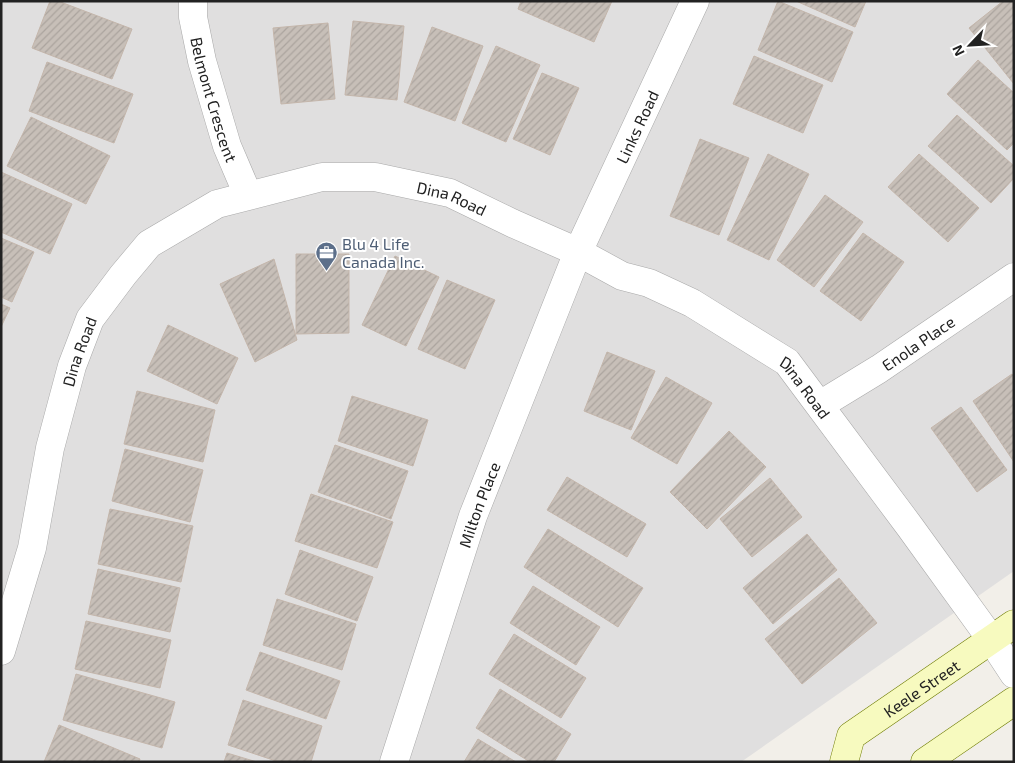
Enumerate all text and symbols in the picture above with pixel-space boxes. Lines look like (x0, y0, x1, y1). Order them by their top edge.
north arrow (945, 20, 995, 70)
street label: Belmont Crescent (188, 35, 242, 165)
text: N (948, 43, 968, 59)
street label: Links Road (611, 87, 662, 166)
street label: Dina Road (415, 177, 490, 219)
place label: Blu 4 Life Canada Inc. (342, 234, 424, 271)
office icon: Blu 4 Life Canada Inc. (314, 240, 338, 271)
street label: Enola Place (878, 311, 958, 374)
street label: Dina Road (57, 314, 100, 388)
street label: Dina Road (777, 351, 835, 422)
street label: Milton Place (454, 459, 503, 550)
street label: Keele Street (880, 655, 963, 721)

